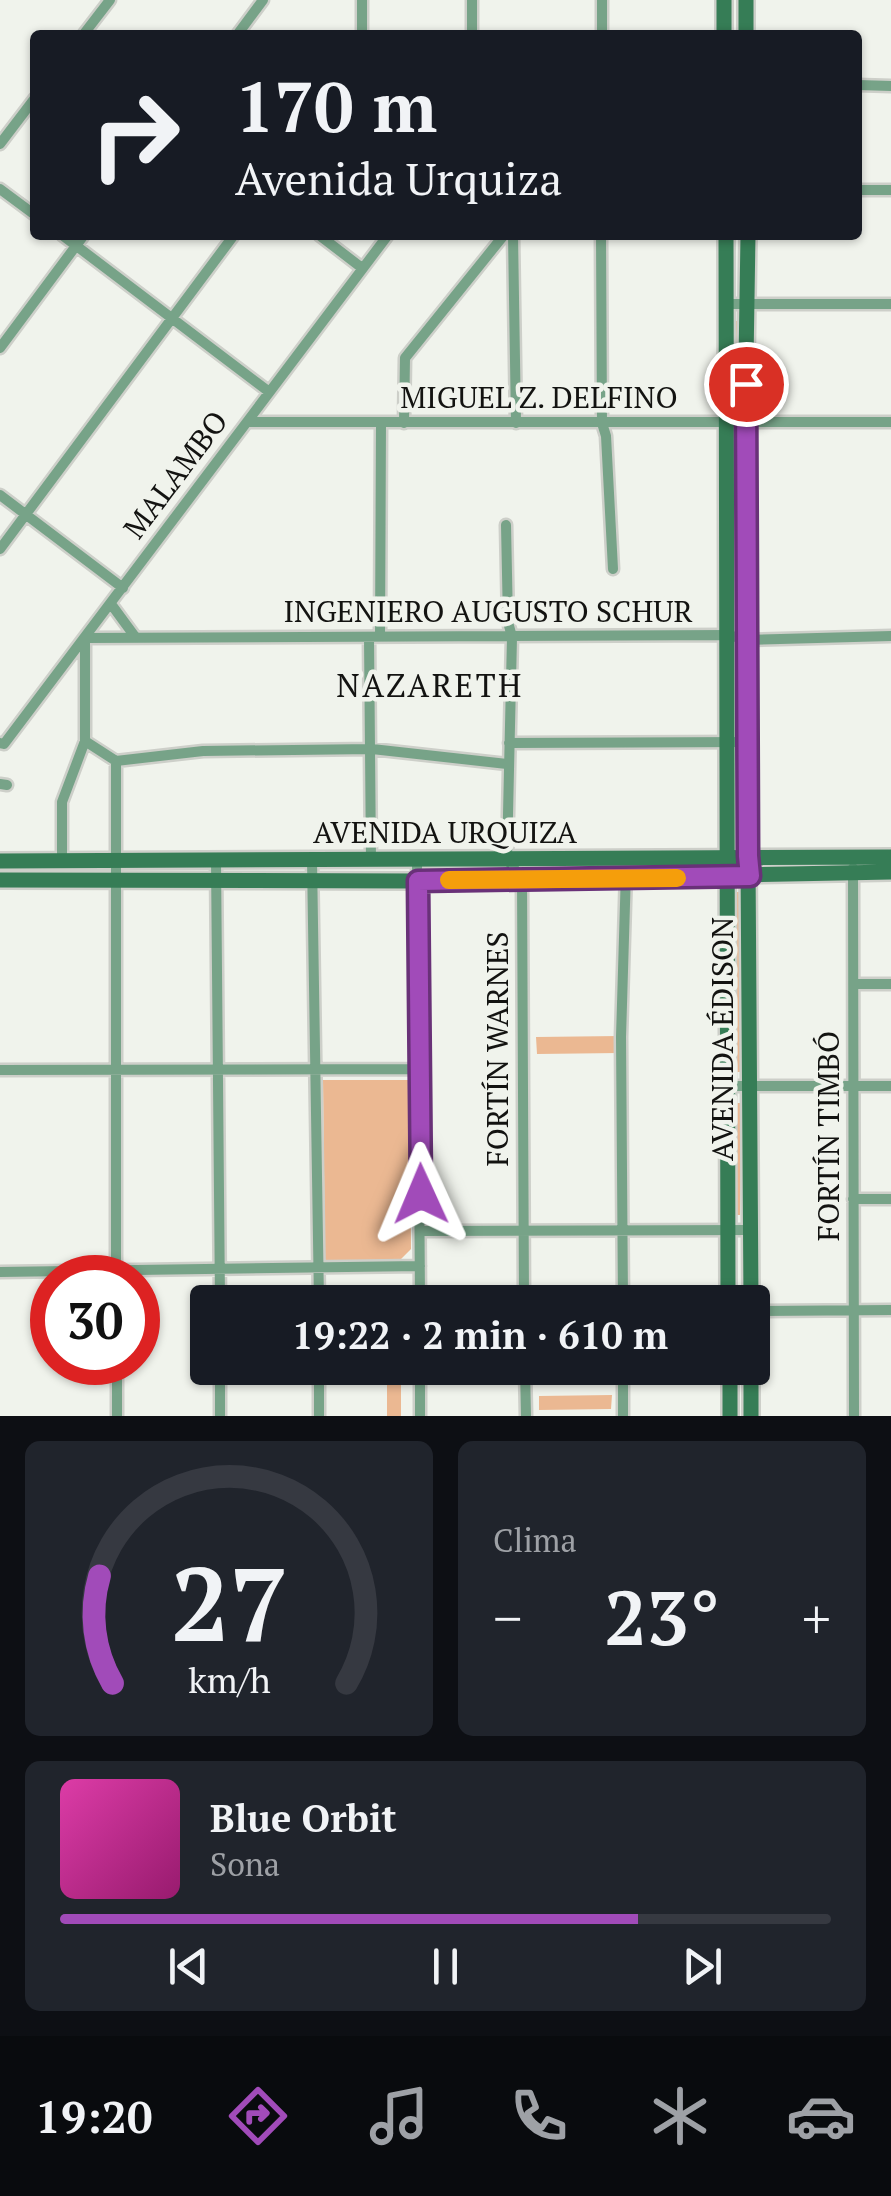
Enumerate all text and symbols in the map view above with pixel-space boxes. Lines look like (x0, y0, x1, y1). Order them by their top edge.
text: 170 m (235, 59, 437, 152)
icon: right (70, 70, 200, 200)
text: Avenida Urquiza (235, 148, 562, 208)
pin (704, 342, 789, 427)
icon: arrive (719, 357, 774, 412)
street label: MIGUEL Z. DELFINO (400, 377, 678, 417)
street label: MALAMBO (114, 402, 236, 546)
street label: INGENIERO AUGUSTO SCHUR (283, 591, 693, 631)
district label: NAZARETH (336, 664, 524, 706)
street label: AVENIDA URQUIZA (313, 812, 578, 852)
street label: AVENIDA ÉDISON (702, 917, 742, 1161)
street label: FORTÍN WARNES (477, 932, 517, 1166)
street label: FORTÍN TIMBÓ (808, 1031, 848, 1241)
position arrow (369, 1142, 473, 1246)
speed limit sign: 30 (30, 1255, 160, 1385)
text: 19:22 · 2 min · 610 m (292, 1310, 668, 1360)
text: Clima (493, 1519, 577, 1561)
text: 27 (170, 1533, 288, 1671)
text: 23° (604, 1567, 720, 1666)
text: − (493, 1581, 522, 1654)
text: + (802, 1581, 831, 1654)
text: km/h (188, 1656, 270, 1703)
text: Blue Orbit (210, 1793, 397, 1843)
text: Sona (210, 1843, 280, 1885)
icon: previous (161, 1939, 216, 1994)
icon: pause (418, 1939, 473, 1994)
icon: next (675, 1939, 730, 1994)
icon: directions (223, 2081, 293, 2151)
icon: music (364, 2081, 434, 2151)
icon: phone (504, 2081, 574, 2151)
icon: climate (645, 2081, 715, 2151)
icon: car (786, 2081, 856, 2151)
text: 19:20 (35, 2086, 152, 2146)

